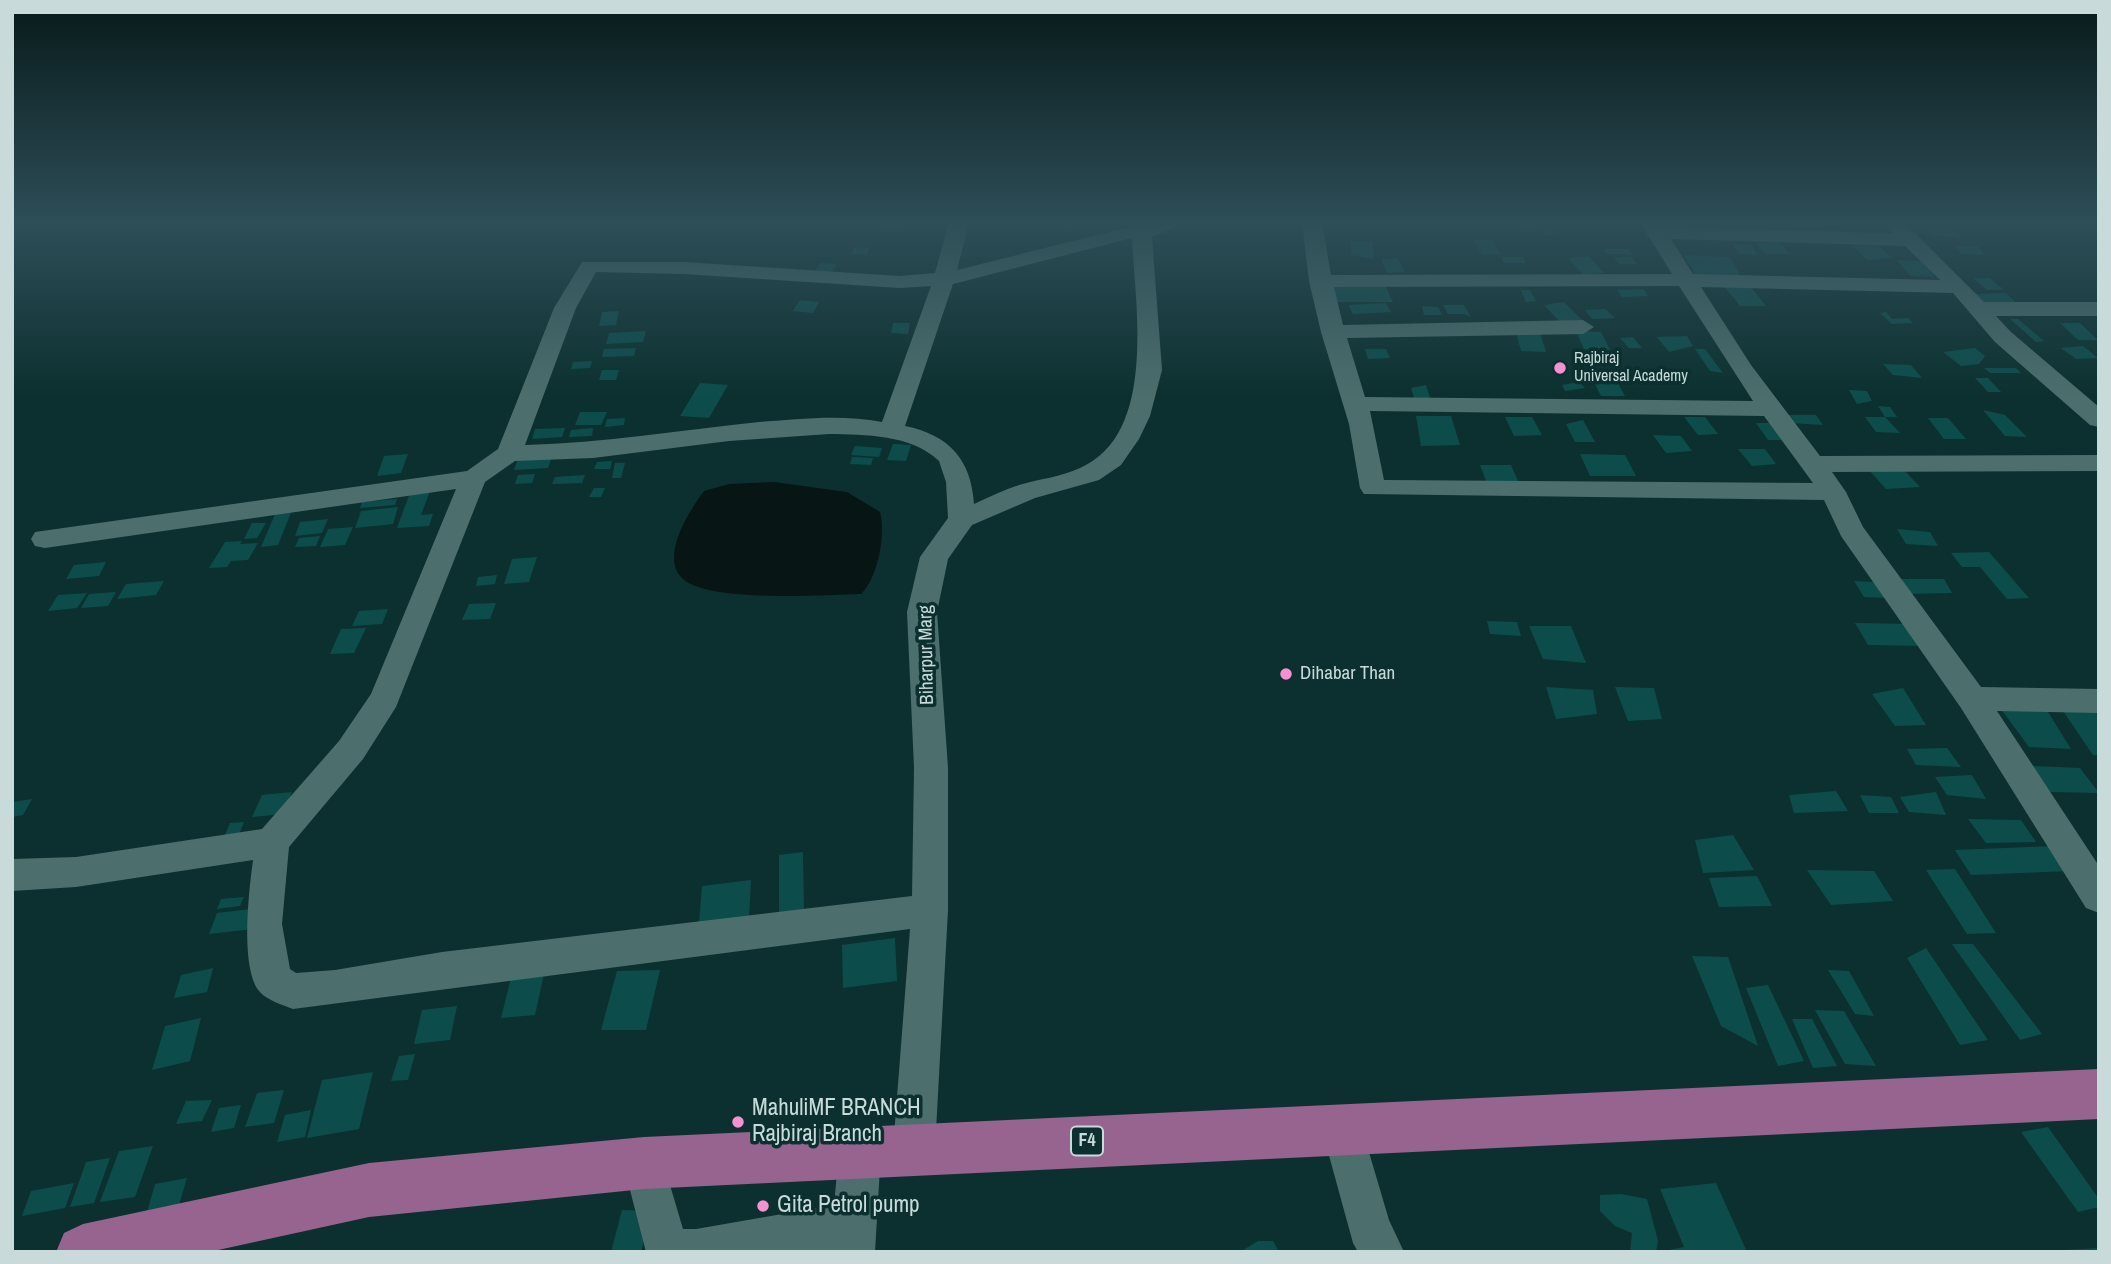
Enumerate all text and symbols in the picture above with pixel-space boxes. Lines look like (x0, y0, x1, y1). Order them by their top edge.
place label: Rajbiraj Universal Academy (1574, 349, 1688, 387)
marker: Rajbiraj Universal Academy (1552, 360, 1568, 376)
street label: Biharpur Marg (915, 605, 939, 705)
place label: Dihabar Than (1300, 663, 1395, 685)
marker: Dihabar Than (1278, 666, 1294, 682)
place label: MahuliMF BRANCH Rajbiraj Branch (752, 1095, 921, 1149)
marker: MahuliMF BRANCH Rajbiraj Branch (730, 1114, 746, 1130)
road number: F4 (1071, 1126, 1103, 1156)
place label: Gita Petrol pump (777, 1192, 920, 1220)
marker: Gita Petrol pump (755, 1198, 771, 1214)

